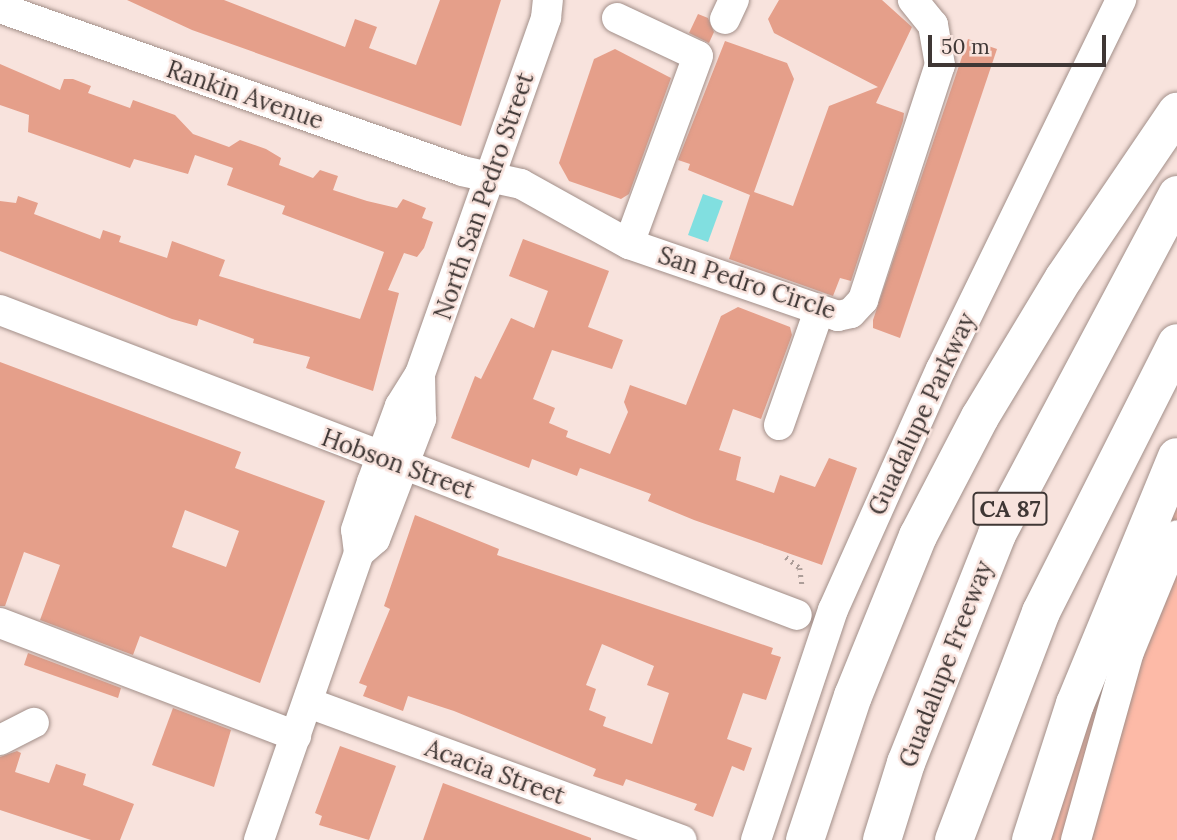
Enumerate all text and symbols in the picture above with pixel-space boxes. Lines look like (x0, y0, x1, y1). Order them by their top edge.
scale bar (932, 21, 1110, 65)
text: 50 m (941, 33, 990, 60)
street label: Rankin Avenue (163, 55, 327, 135)
street label: North San Pedro Street (428, 69, 540, 323)
street label: San Pedro Circle (655, 241, 839, 325)
street label: Guadalupe Parkway (862, 308, 982, 520)
street label: Hobson Street (318, 423, 478, 505)
road number: CA 87 (972, 489, 1048, 528)
street label: Guadalupe Freeway (893, 557, 999, 771)
street label: Acacia Street (421, 733, 569, 811)

